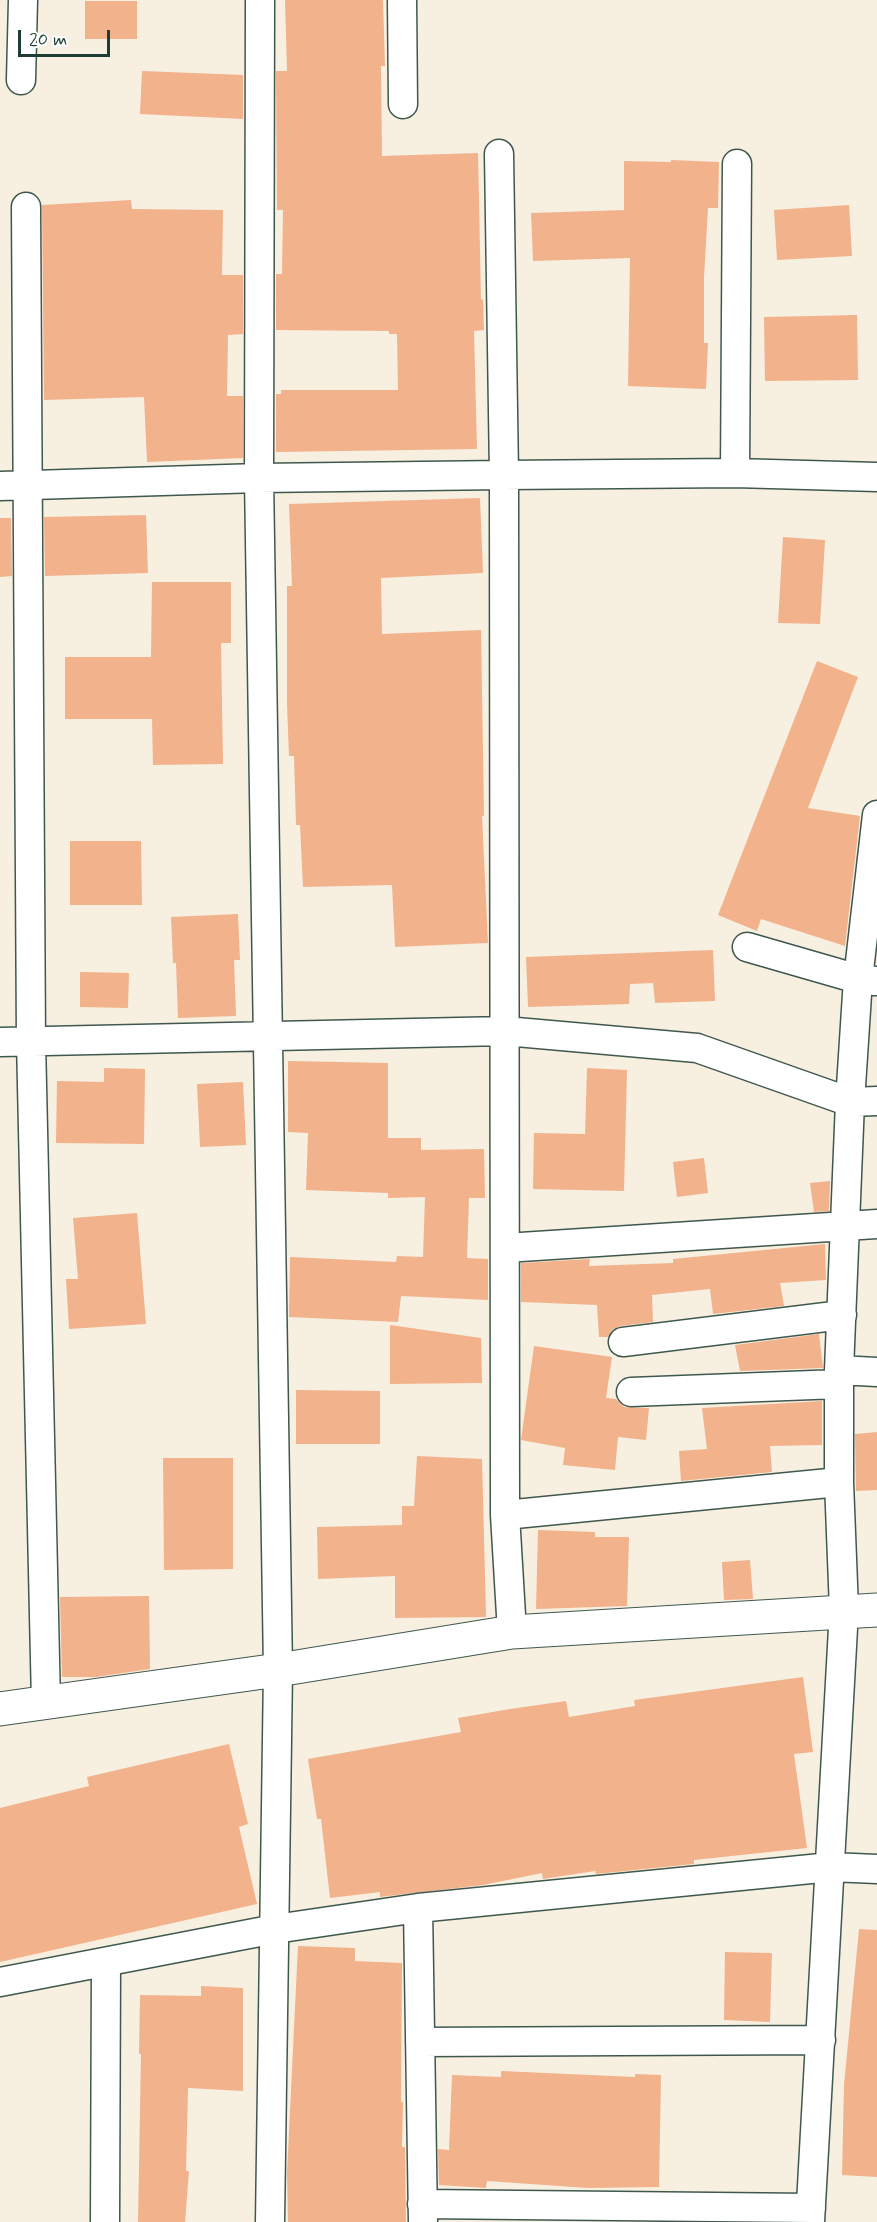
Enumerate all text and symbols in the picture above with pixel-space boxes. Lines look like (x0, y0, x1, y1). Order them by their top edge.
scale bar (21, 18, 112, 56)
text: 20 m (29, 28, 67, 52)

